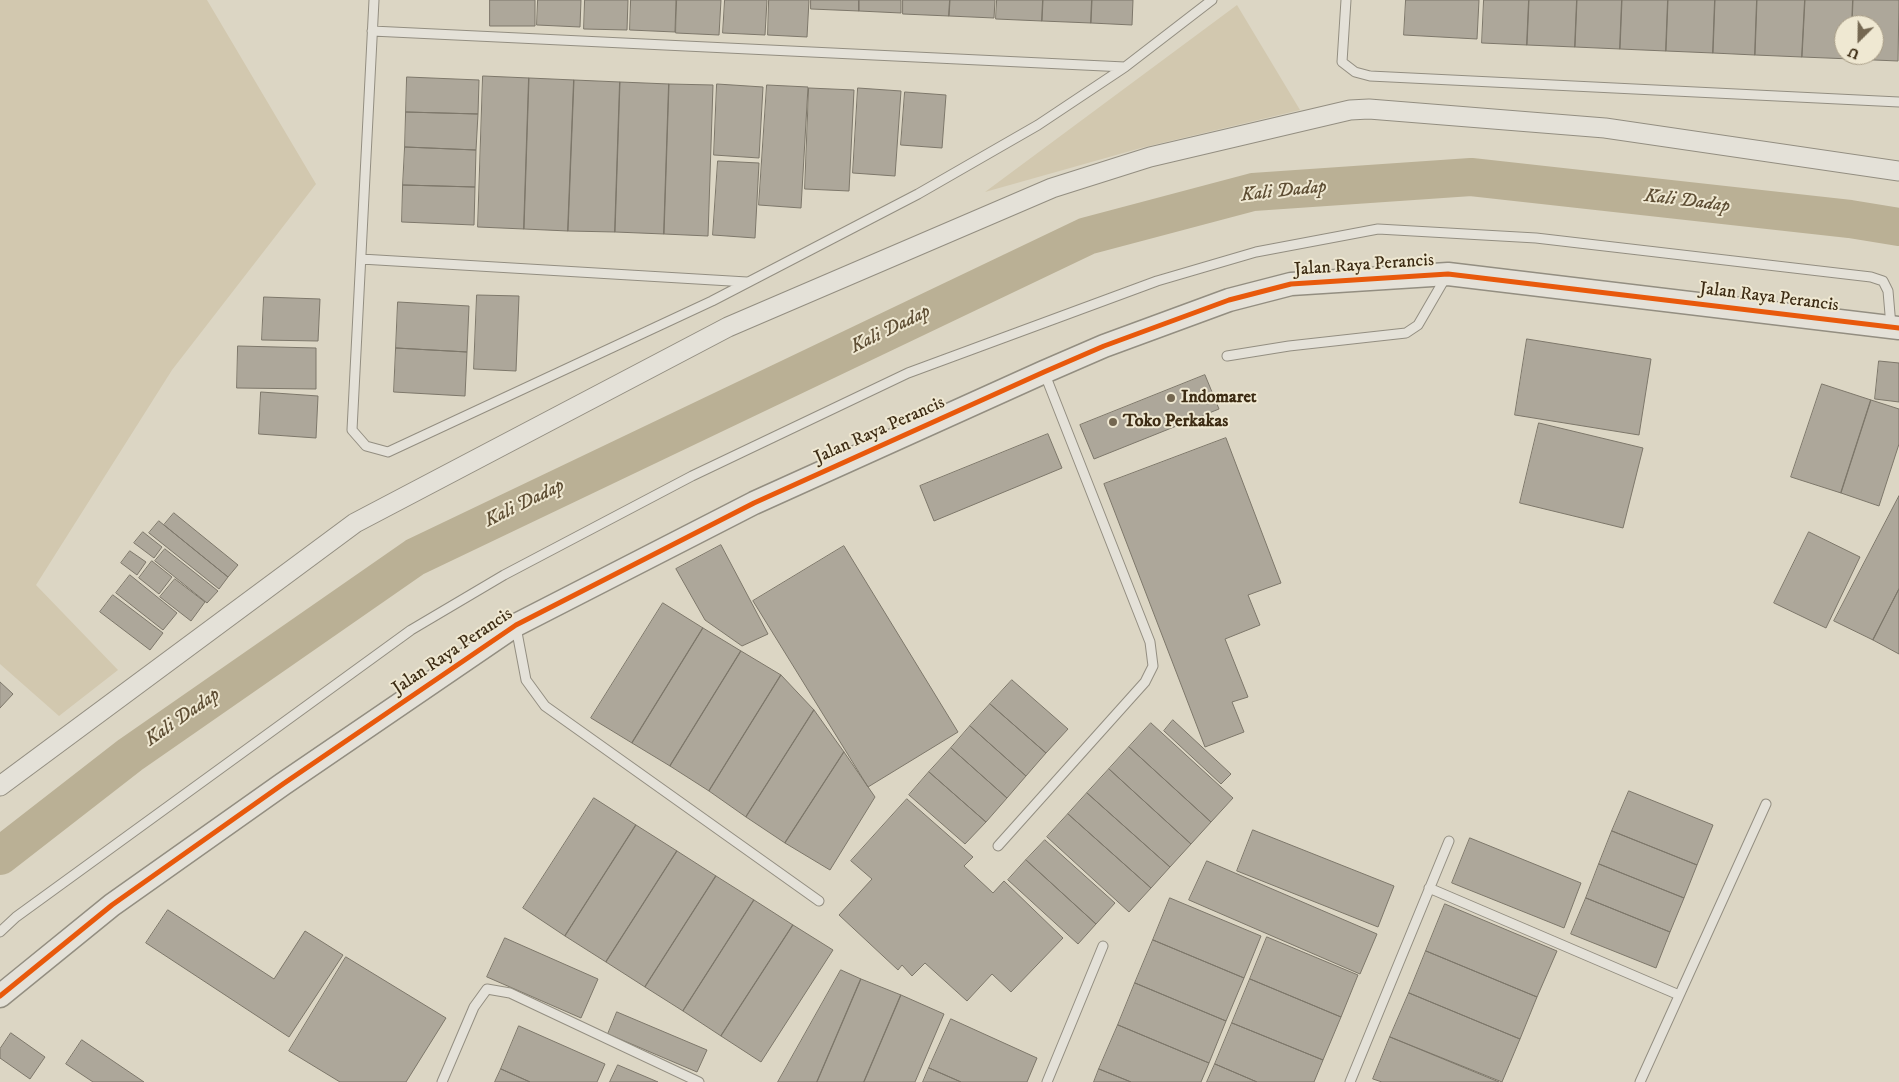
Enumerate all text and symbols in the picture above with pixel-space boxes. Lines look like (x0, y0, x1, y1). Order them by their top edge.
north arrow (1834, 15, 1884, 65)
text: U (1845, 42, 1862, 63)
water label: Kali Dadap (1240, 176, 1328, 208)
water label: Kali Dadap (1643, 185, 1731, 219)
street label: Jalan Raya Perancis (1293, 250, 1435, 282)
street label: Jalan Raya Perancis (1698, 279, 1840, 317)
water label: Kali Dadap (847, 301, 935, 359)
place label: Indomaret (1181, 387, 1257, 409)
marker: Indomaret (1165, 392, 1177, 404)
street label: Jalan Raya Perancis (812, 393, 948, 469)
place label: Toko Perkakas (1123, 411, 1228, 433)
marker: Toko Perkakas (1107, 416, 1119, 428)
water label: Kali Dadap (481, 475, 569, 533)
street label: Jalan Raya Perancis (389, 604, 517, 700)
water label: Kali Dadap (141, 684, 225, 752)

